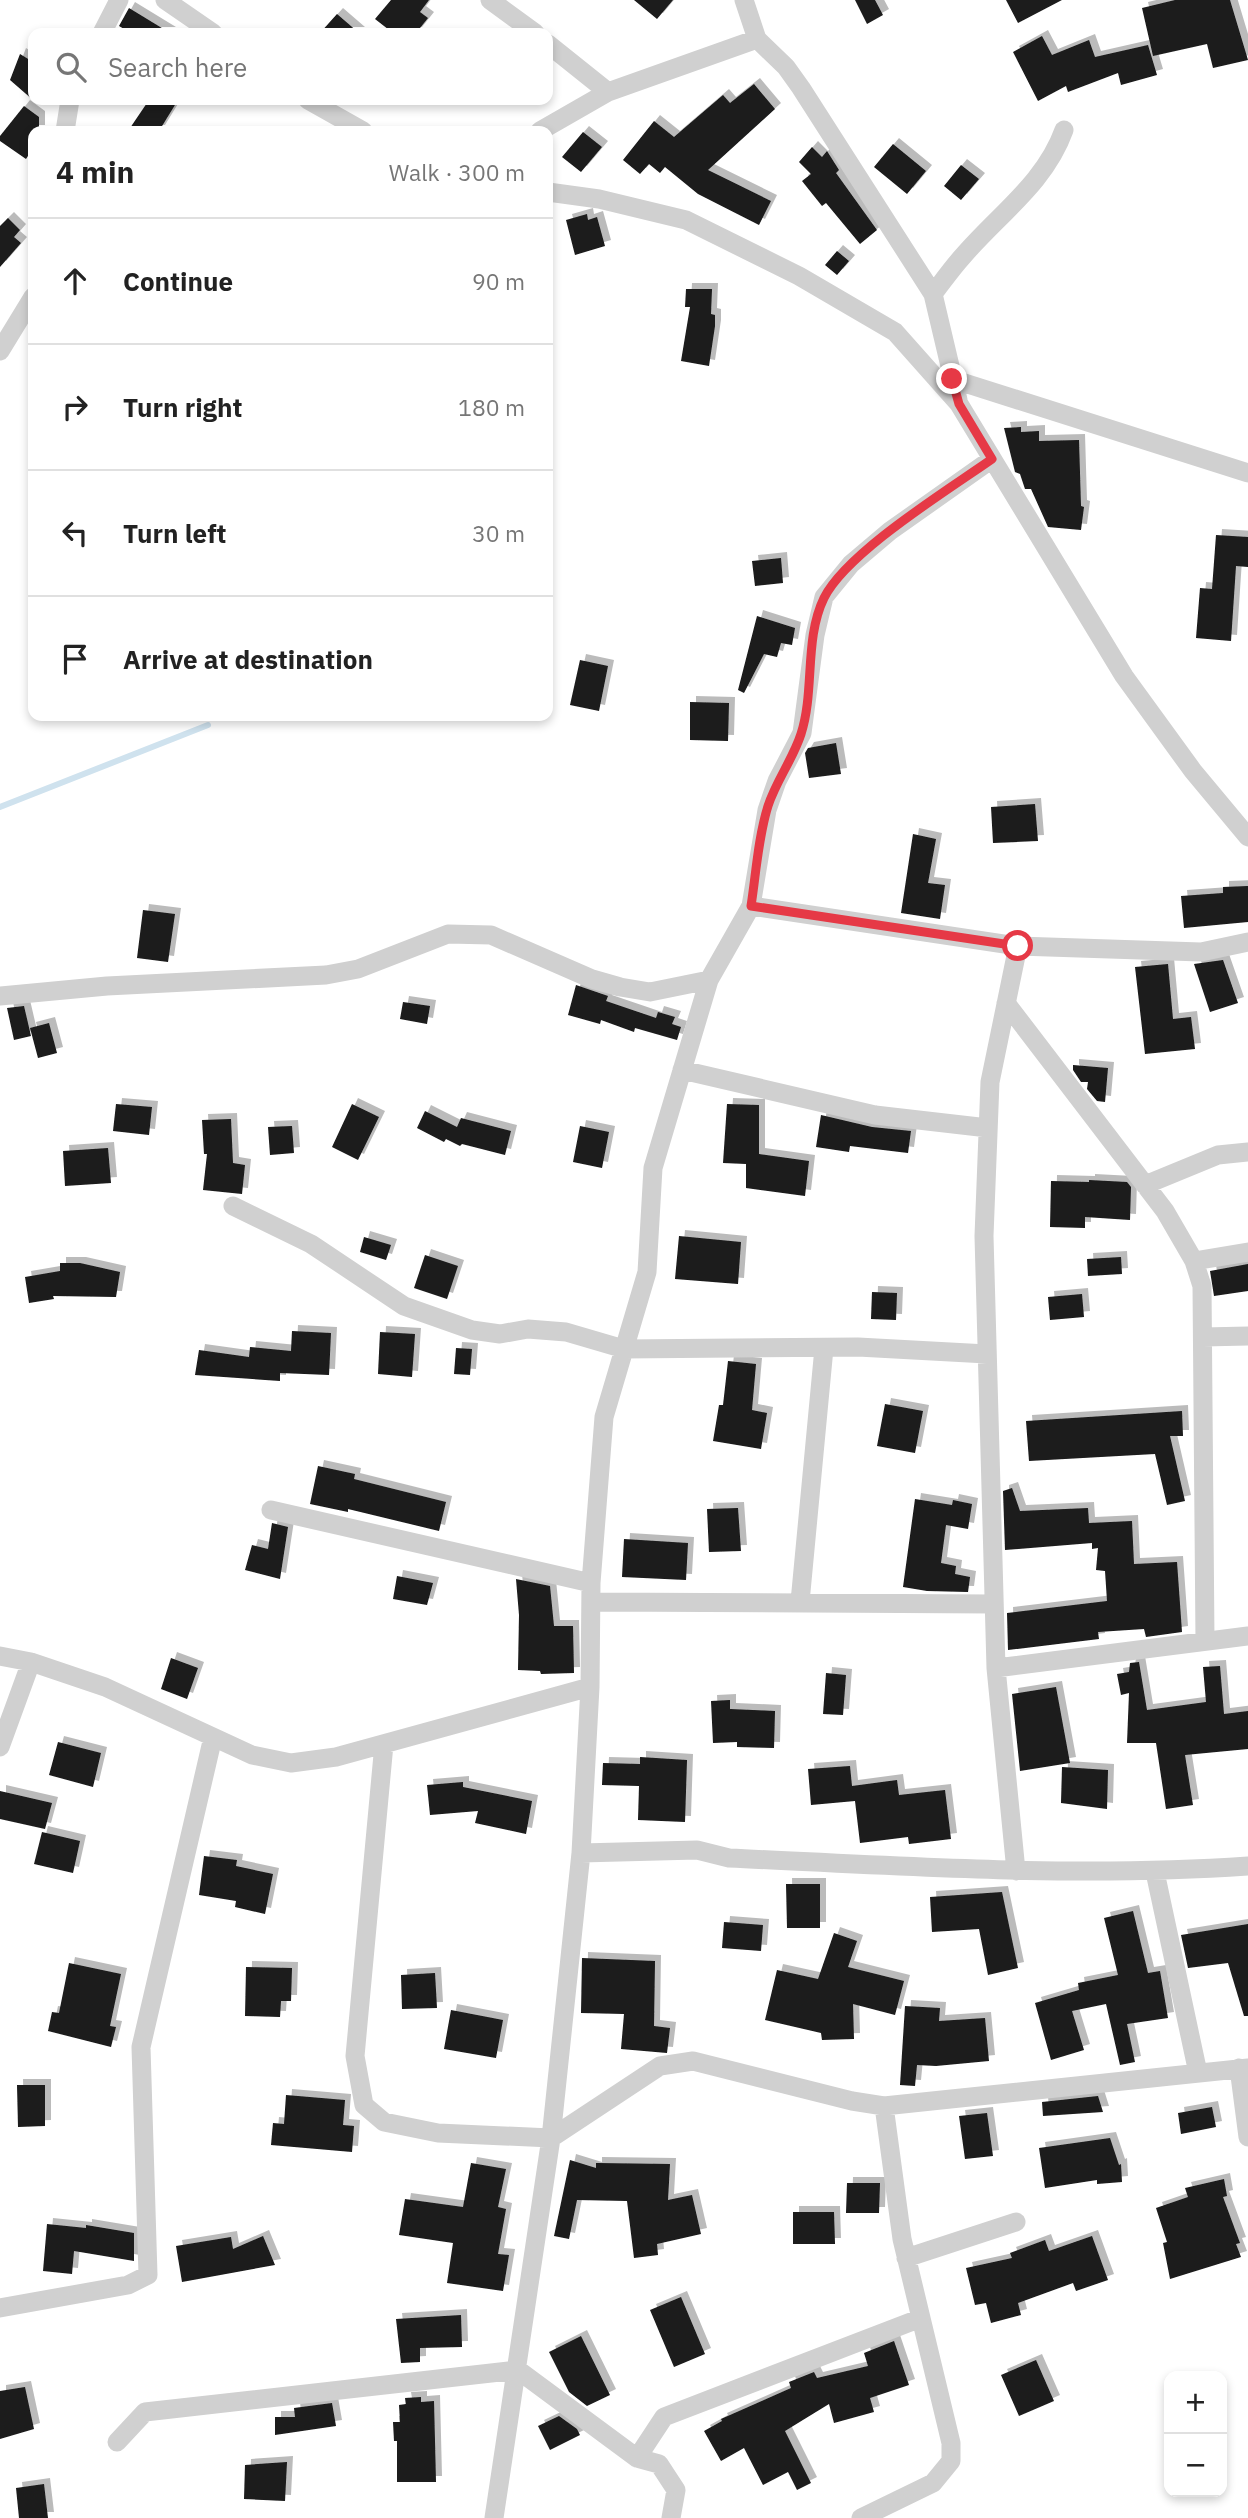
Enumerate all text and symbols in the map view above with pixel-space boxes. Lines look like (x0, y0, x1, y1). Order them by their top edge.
search box (28, 28, 553, 105)
icon: search (52, 48, 90, 86)
text: Search here (108, 50, 247, 84)
text: 4 min (56, 152, 134, 191)
text: Walk · 300 m (389, 157, 525, 187)
icon: ahead (56, 262, 94, 300)
text: Continue (123, 264, 233, 298)
text: 90 m (472, 266, 525, 296)
route end (936, 363, 967, 394)
icon: right (56, 388, 94, 426)
text: Turn right (123, 390, 242, 424)
text: 180 m (458, 392, 525, 422)
icon: left (56, 514, 94, 552)
text: Turn left (123, 516, 226, 550)
text: 30 m (472, 518, 525, 548)
icon: arrive (56, 640, 94, 678)
text: Arrive at destination (123, 642, 373, 676)
route start (1002, 930, 1033, 961)
map controls (1164, 2371, 1227, 2497)
button: + (1164, 2371, 1227, 2434)
button: − (1164, 2434, 1227, 2497)

